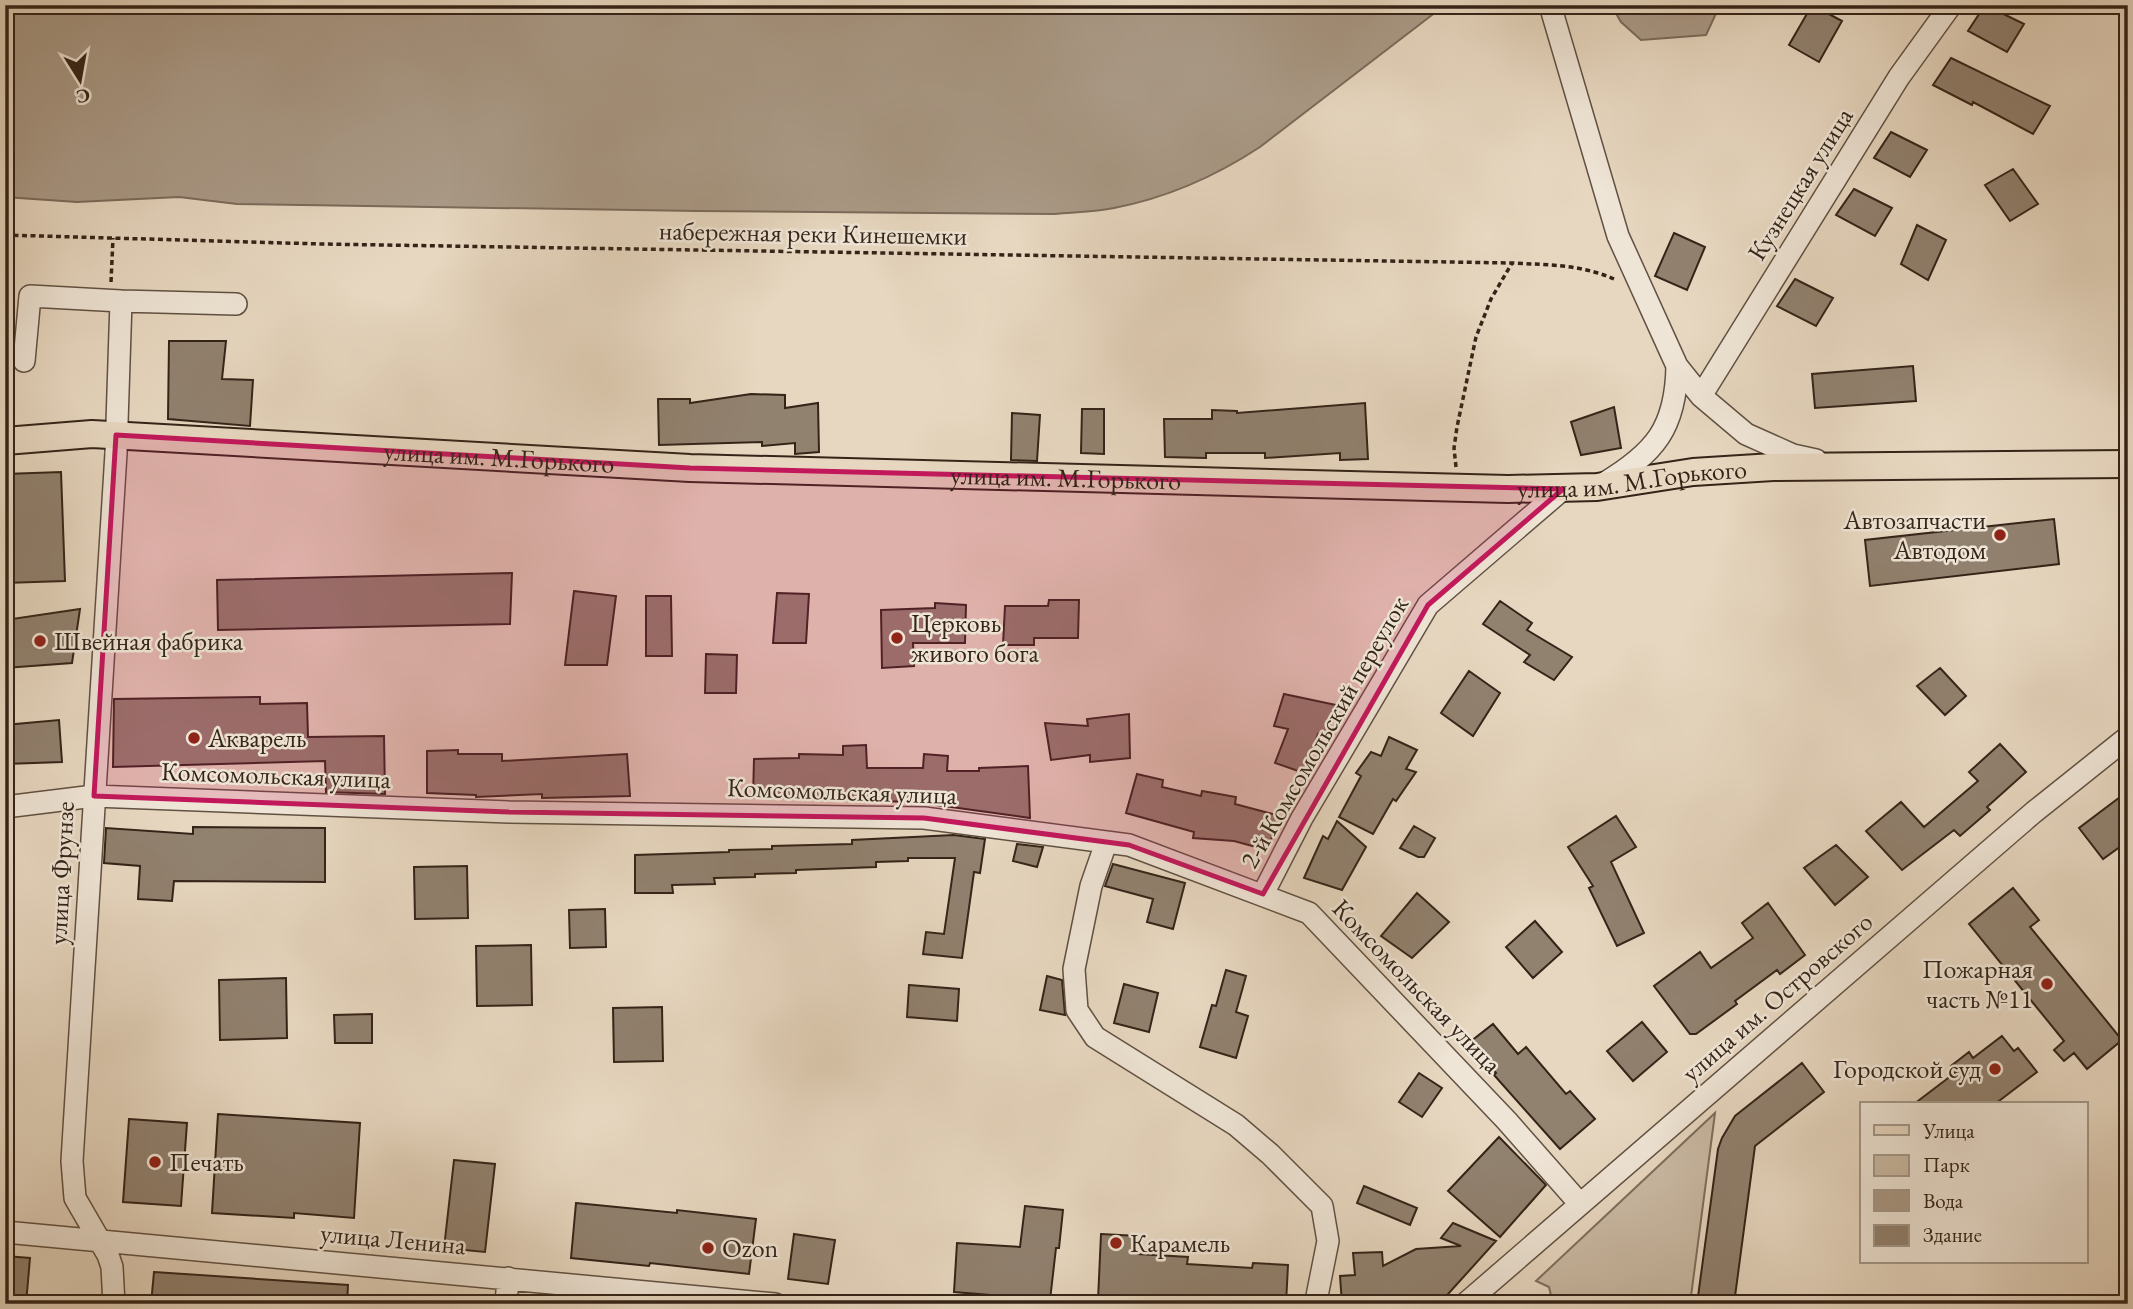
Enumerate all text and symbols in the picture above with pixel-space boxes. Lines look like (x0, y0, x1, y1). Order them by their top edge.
north arrow (46, 46, 116, 116)
text: С (74, 83, 92, 110)
street label: Кузнецкая улица (1739, 101, 1861, 267)
street label: набережная реки Кинешемки (659, 213, 968, 253)
street label: улица им. М.Горького (383, 434, 615, 481)
street label: улица им. М.Горького (1517, 452, 1748, 506)
street label: улица им. М.Горького (950, 458, 1182, 498)
place label: Автозапчасти Автодом (1842, 503, 1986, 567)
marker: Автозапчасти Автодом (1992, 527, 2008, 543)
street label: 2-й Комсомольский переулок (1232, 589, 1416, 874)
place label: Церковь живого бога (911, 606, 1039, 670)
place label: Швейная фабрика (54, 624, 244, 658)
marker: Церковь живого бога (889, 630, 905, 646)
marker: Швейная фабрика (32, 633, 48, 649)
place label: Акварель (207, 721, 306, 755)
marker: Акварель (186, 730, 202, 746)
street label: Комсомольская улица (161, 754, 392, 796)
street label: Комсомольская улица (727, 770, 958, 812)
street label: улица Фрунзе (40, 800, 82, 946)
street label: Комсомольская улица (1325, 892, 1509, 1081)
street label: улица им. Островского (1674, 905, 1880, 1089)
place label: Пожарная часть №11 (1922, 952, 2033, 1016)
marker: Пожарная часть №11 (2039, 976, 2055, 992)
place label: Городской суд (1833, 1052, 1981, 1086)
marker: Городской суд (1987, 1061, 2003, 1077)
legend (1860, 1102, 2088, 1264)
text: Улица (1922, 1117, 1975, 1144)
place label: Печать (169, 1145, 244, 1179)
text: Парк (1923, 1151, 1970, 1178)
marker: Печать (147, 1154, 163, 1170)
text: Вода (1923, 1187, 1964, 1214)
street label: улица Ленина (319, 1216, 468, 1262)
text: Здание (1923, 1221, 1982, 1248)
place label: Карамель (1130, 1226, 1230, 1260)
place label: Ozon (722, 1231, 779, 1265)
marker: Карамель (1108, 1235, 1124, 1251)
marker: Ozon (700, 1240, 716, 1256)

